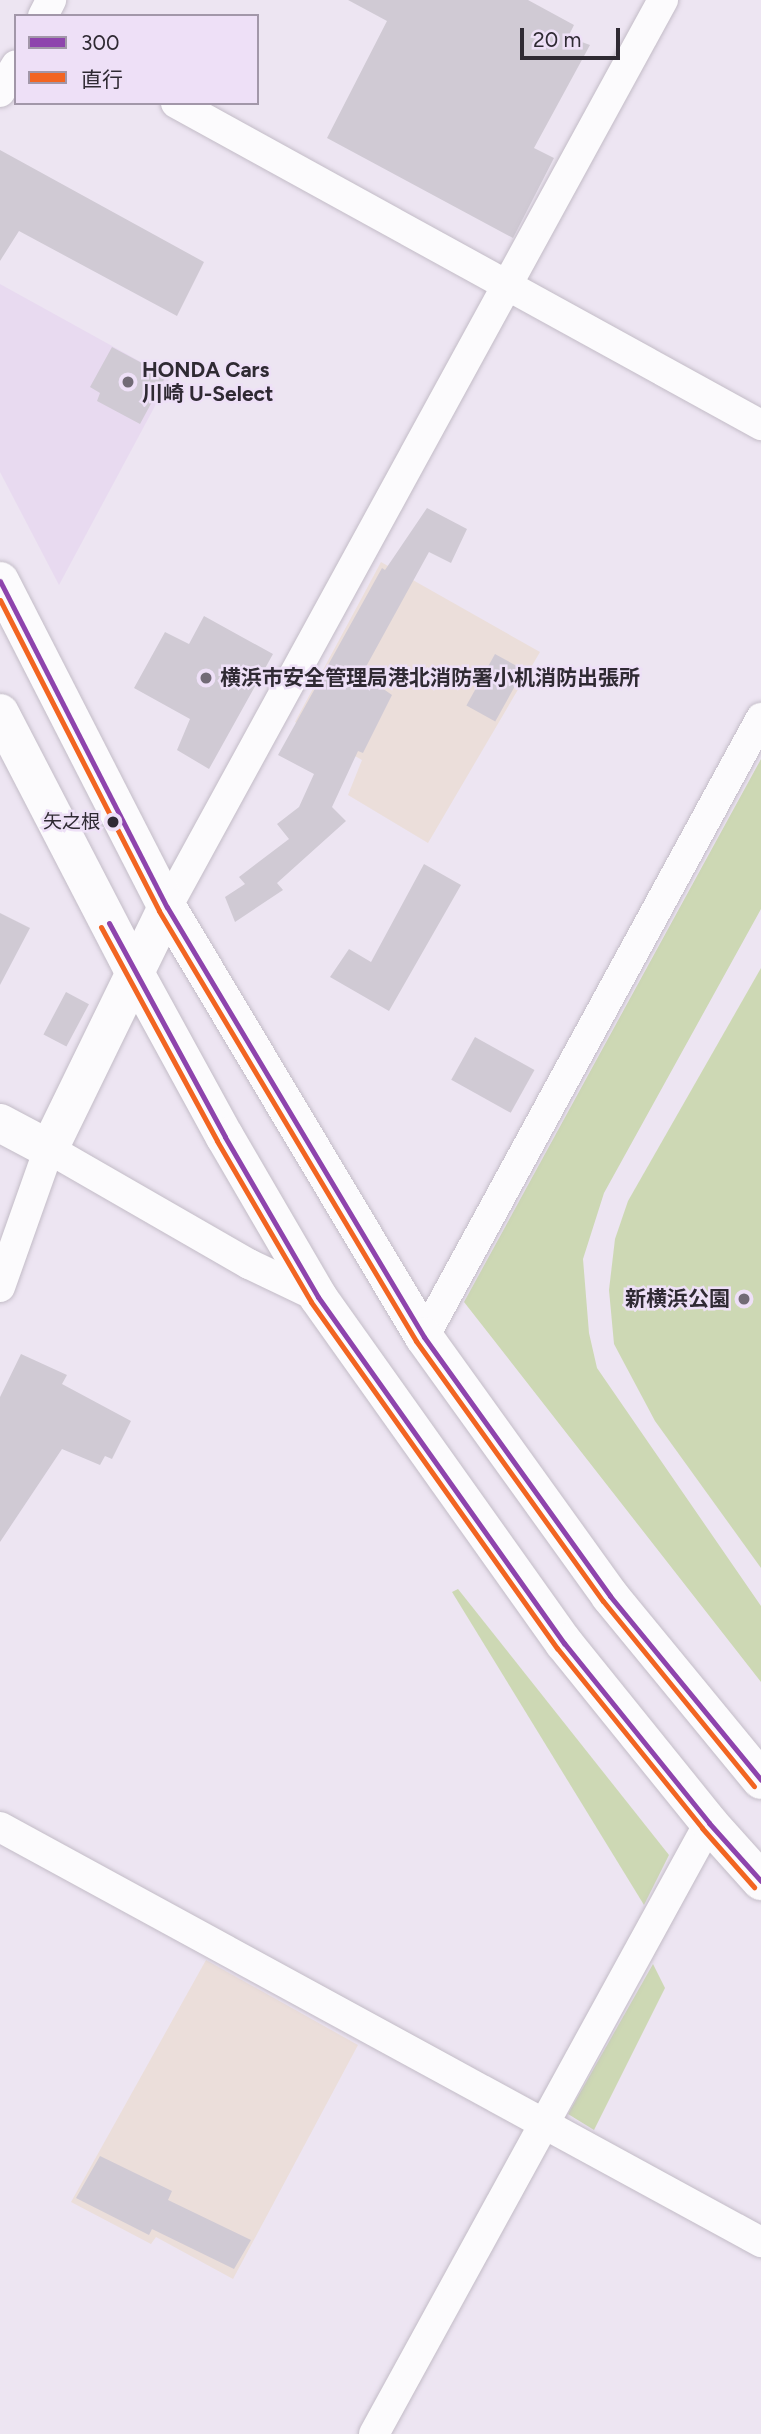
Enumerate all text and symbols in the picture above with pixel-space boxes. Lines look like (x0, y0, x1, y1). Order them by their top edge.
legend (14, 14, 259, 105)
scale bar (523, 14, 623, 58)
text: 20 m (533, 27, 581, 52)
text: 300 (81, 30, 119, 55)
text: 直行 (81, 67, 123, 92)
place label: HONDA Cars 川崎 U-Select (142, 357, 273, 407)
marker: HONDA Cars 川崎 U-Select (120, 374, 136, 390)
place label: 横浜市安全管理局港北消防署小机消防出張所 (220, 665, 640, 691)
marker: 横浜市安全管理局港北消防署小机消防出張所 (198, 670, 214, 686)
place label: 矢之根 (43, 811, 100, 833)
marker: 矢之根 (106, 815, 120, 829)
place label: 新横浜公園 (625, 1286, 730, 1312)
marker: 新横浜公園 (736, 1291, 752, 1307)

